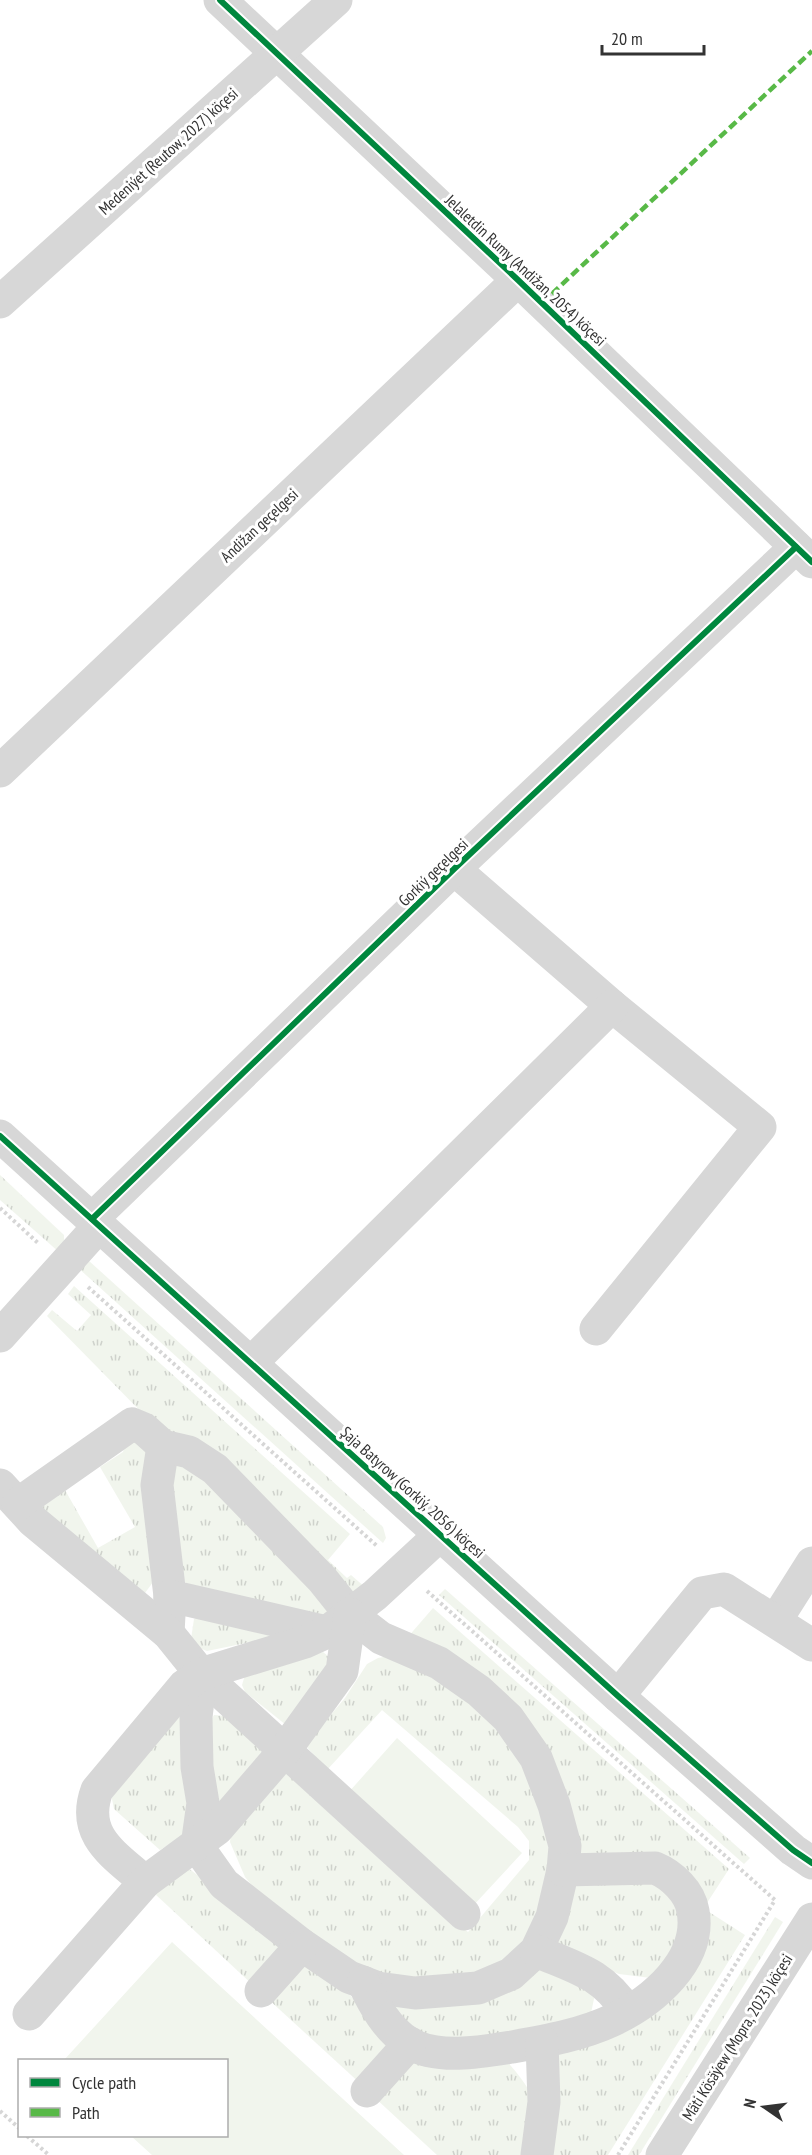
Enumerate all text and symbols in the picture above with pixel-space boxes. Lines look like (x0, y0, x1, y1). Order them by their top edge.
scale bar (602, 18, 704, 56)
text: 20 m (611, 27, 643, 50)
street label: Medeniýet (Reutow, 2027) köçesi (94, 83, 242, 219)
street label: Jelaletdin Rumy (Andižan, 2054) köçesi (441, 189, 611, 350)
street label: Andižan geçelgesi (216, 484, 302, 566)
street label: Gorkiý geçelgesi (394, 834, 472, 910)
street label: Şaja Batyrow (Gorkiý, 2056) köçesi (337, 1422, 489, 1562)
street label: Mäti Kösäýew (Mopra, 2023) köçesi (678, 1950, 796, 2124)
legend (18, 2059, 228, 2137)
text: Cycle path (72, 2071, 136, 2094)
north arrow (734, 2077, 794, 2137)
text: N (739, 2097, 760, 2110)
text: Path (72, 2101, 100, 2124)

